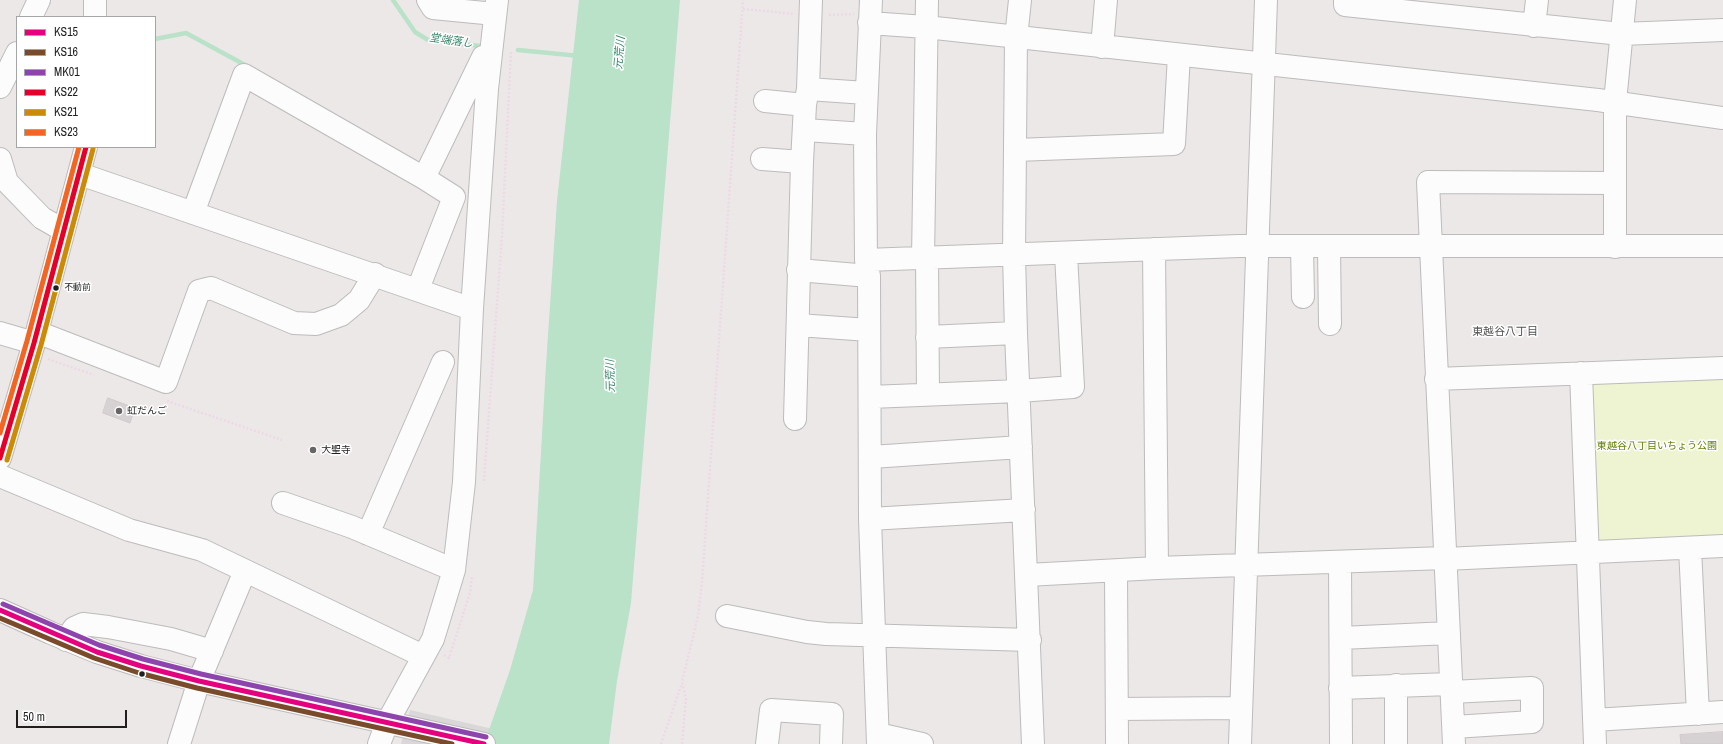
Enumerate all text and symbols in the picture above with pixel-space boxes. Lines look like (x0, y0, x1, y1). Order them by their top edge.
legend (16, 16, 156, 148)
text: KS15 (54, 24, 78, 40)
water label: 堂端落し (428, 31, 474, 51)
water label: 元荒川 (612, 36, 628, 70)
text: KS16 (54, 44, 78, 60)
text: MK01 (54, 64, 80, 80)
text: KS22 (54, 84, 78, 100)
text: KS21 (54, 104, 78, 120)
text: KS23 (54, 124, 78, 140)
marker: 不動前 (51, 283, 61, 293)
place label: 不動前 (64, 283, 91, 293)
district label: 東越谷八丁目 (1472, 325, 1538, 339)
water label: 元荒川 (604, 359, 618, 393)
place label: 虹だんご (127, 405, 167, 417)
marker: 虹だんご (114, 406, 124, 416)
park label: 東越谷八丁目いちょう公園 (1597, 440, 1717, 452)
place label: 大聖寺 (321, 444, 351, 456)
marker: 大聖寺 (308, 445, 318, 455)
unlabelled marker (137, 669, 147, 679)
scale bar (18, 702, 129, 728)
text: 50 m (23, 709, 45, 725)

